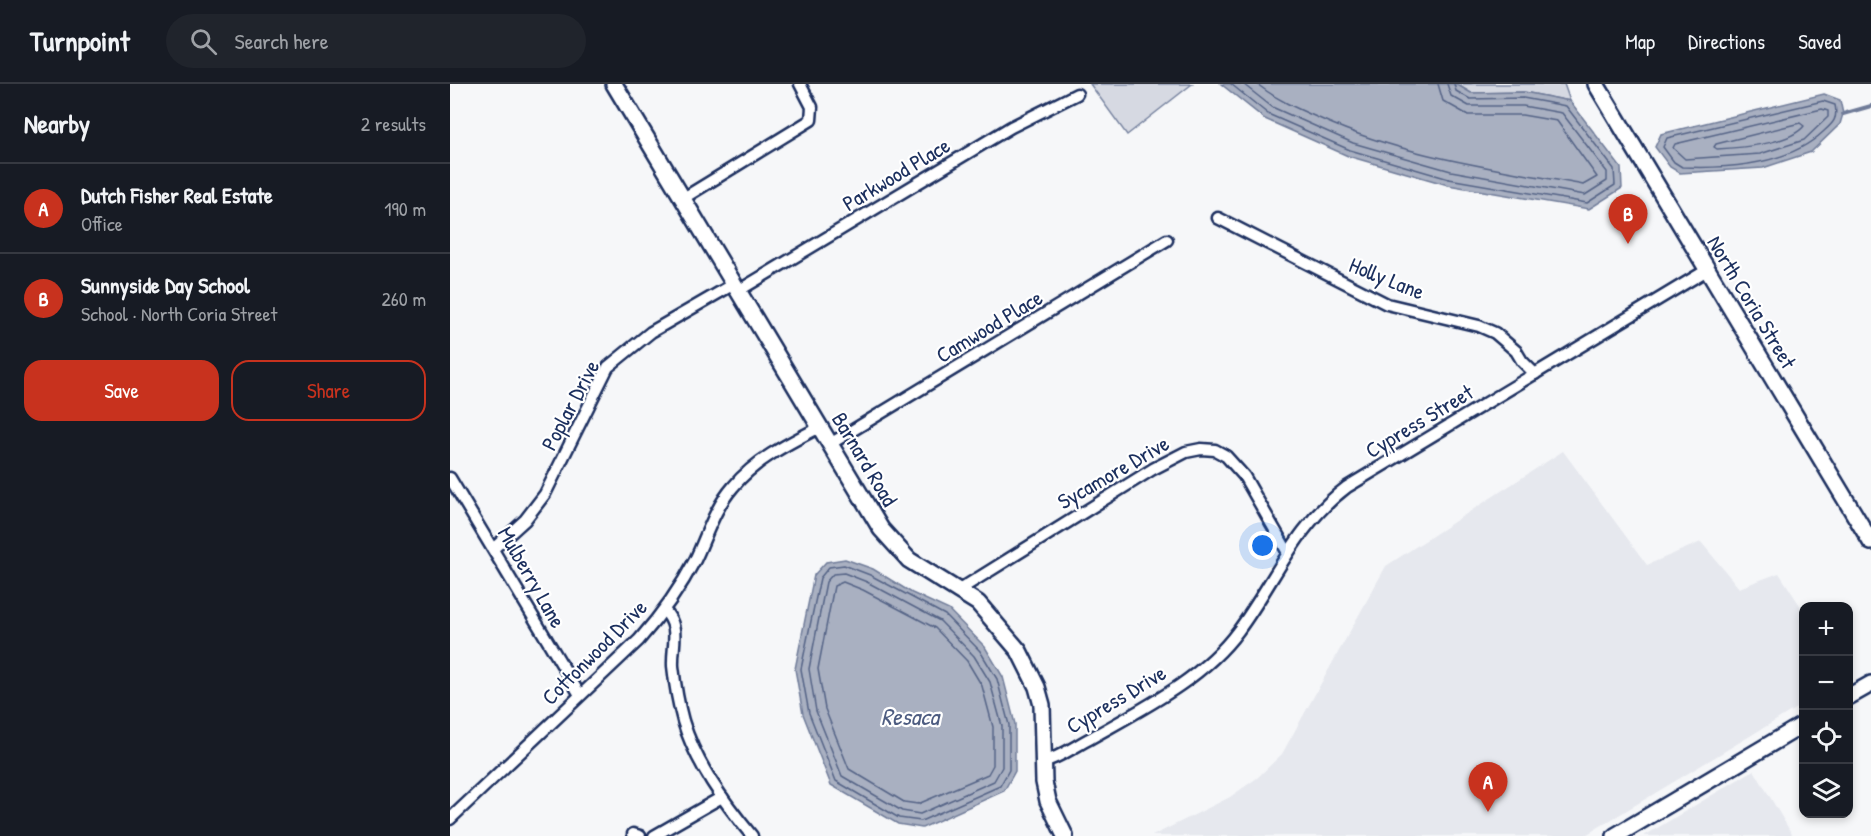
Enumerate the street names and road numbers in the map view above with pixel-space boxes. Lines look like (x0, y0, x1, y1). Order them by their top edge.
street label: Parkwood Place (837, 130, 956, 218)
street label: North Coria Street (1700, 230, 1804, 374)
street label: Holly Lane (1345, 249, 1429, 307)
street label: Camwood Place (930, 282, 1048, 370)
street label: Poplar Drive (534, 354, 606, 455)
street label: Cypress Street (1359, 377, 1479, 465)
street label: Barnard Road (825, 406, 905, 512)
street label: Sycamore Drive (1052, 428, 1174, 516)
street label: Mulberry Lane (491, 521, 573, 633)
street label: Cottonwood Drive (535, 592, 654, 711)
street label: Cypress Drive (1061, 657, 1172, 741)

